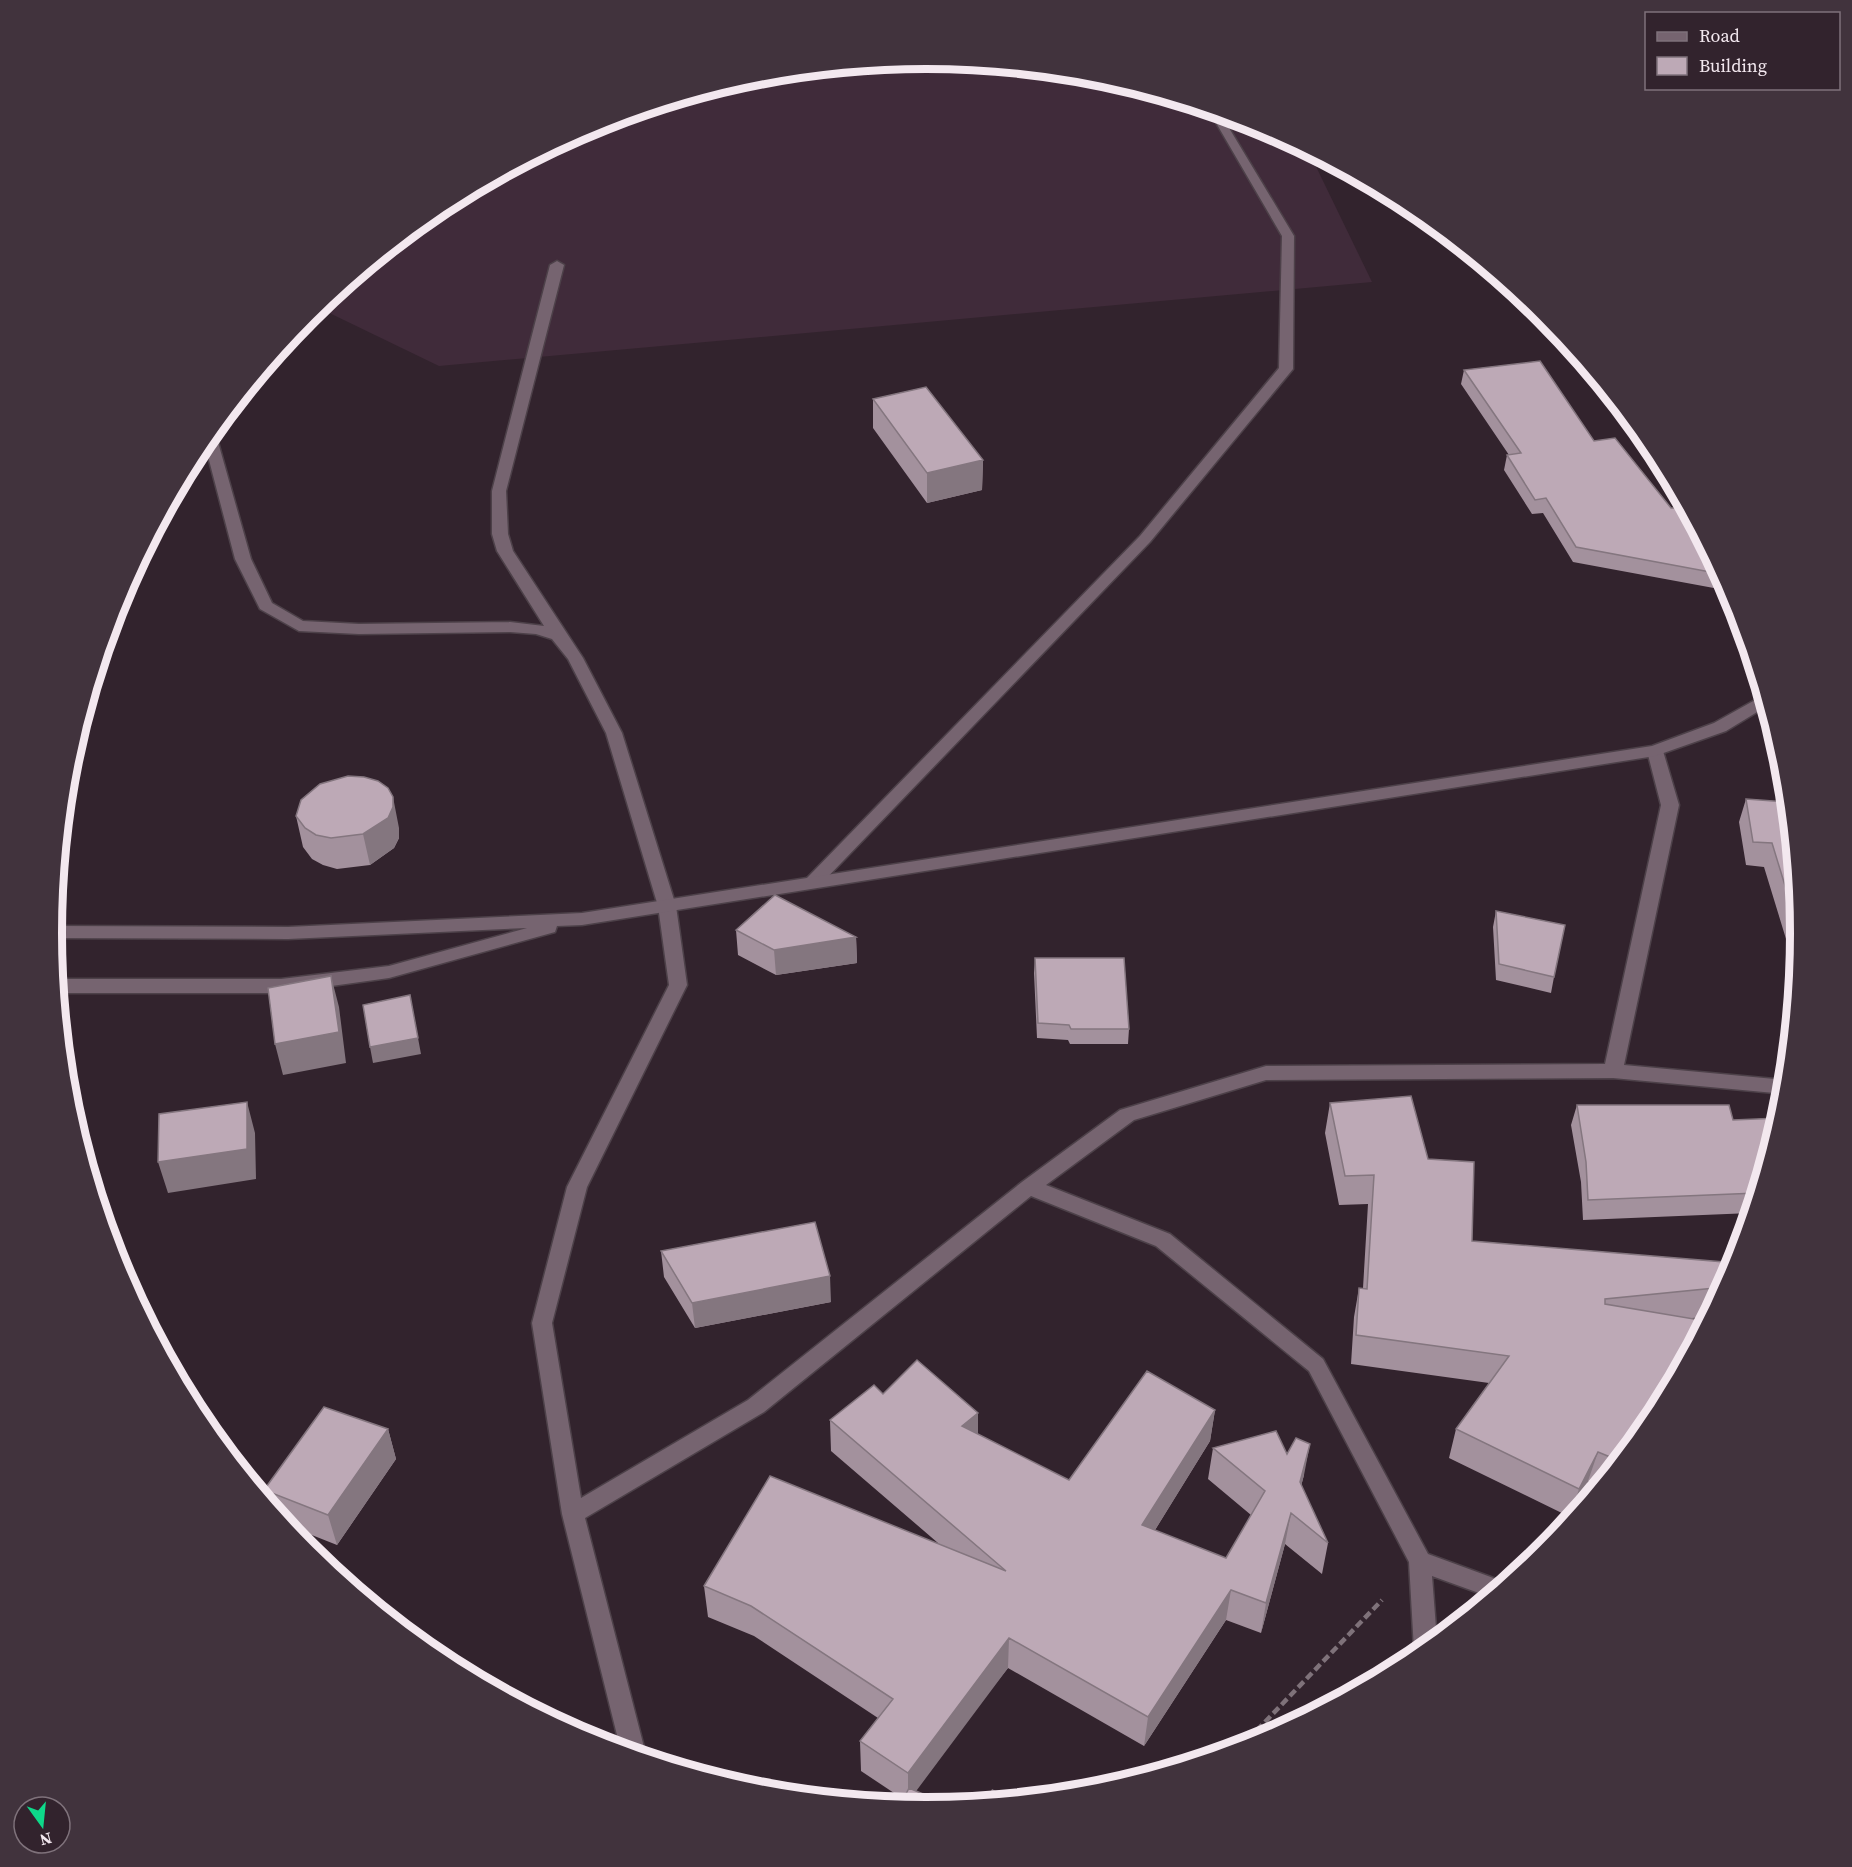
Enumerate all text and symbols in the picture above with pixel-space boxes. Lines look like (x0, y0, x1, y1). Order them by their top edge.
legend (1645, 12, 1840, 90)
text: Road (1699, 23, 1740, 48)
text: Building (1699, 53, 1767, 78)
north arrow (12, 1795, 72, 1855)
text: N (37, 1827, 54, 1852)

